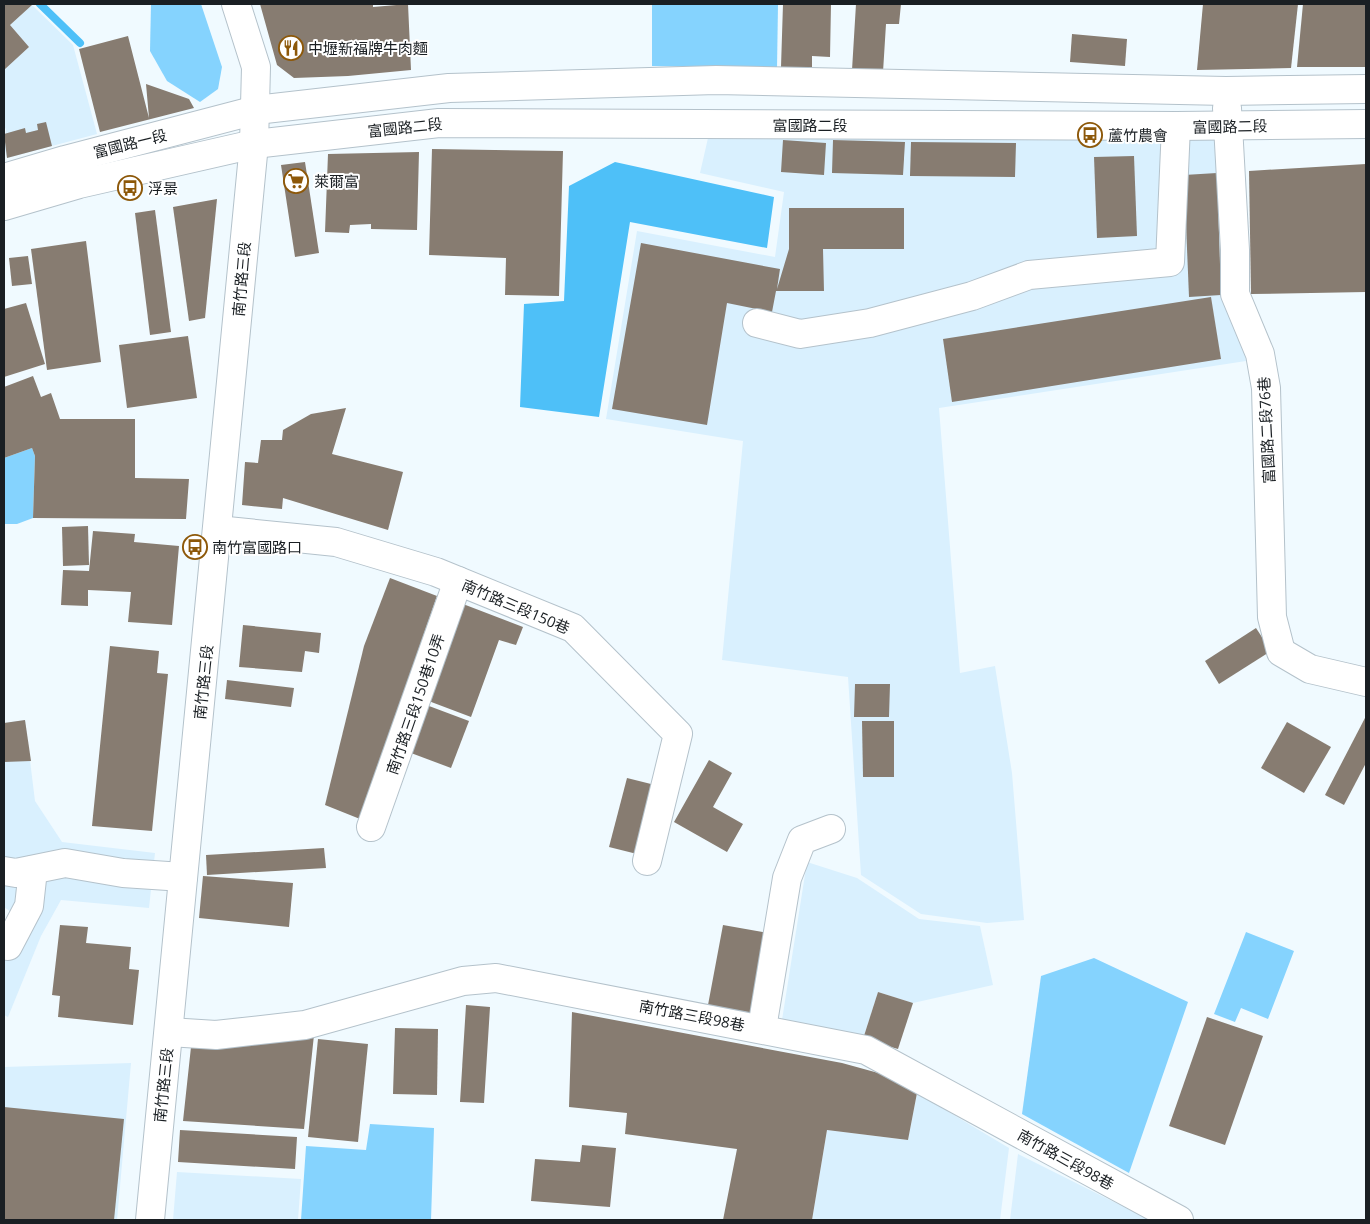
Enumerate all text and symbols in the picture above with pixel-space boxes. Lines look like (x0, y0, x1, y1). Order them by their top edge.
restaurant icon: 中壢新福牌牛肉麵 (278, 35, 304, 61)
place label: 中壢新福牌牛肉麵 (308, 38, 428, 58)
street label: 富國路二段 (367, 113, 443, 141)
street label: 富國路二段 (772, 115, 848, 135)
street label: 富國路二段 (1192, 115, 1268, 137)
bus stop icon: 蘆竹農會 (1077, 122, 1103, 148)
street label: 富國路一段 (91, 124, 169, 162)
place label: 蘆竹農會 (1108, 125, 1168, 145)
supermarket icon: 萊爾富 (283, 168, 309, 194)
place label: 萊爾富 (314, 171, 359, 191)
bus stop icon: 浮景 (117, 175, 143, 201)
place label: 浮景 (148, 178, 178, 198)
street label: 南竹路三段 (228, 241, 254, 317)
street label: 富國路二段76巷 (1253, 376, 1279, 484)
bus stop icon: 南竹富國路口 (182, 534, 208, 560)
place label: 南竹富國路口 (212, 537, 302, 557)
street label: 南竹路三段150巷 (459, 574, 573, 638)
street label: 南竹路三段150巷10弄 (381, 631, 449, 777)
street label: 南竹路三段 (189, 644, 217, 720)
street label: 南竹路三段98巷 (637, 995, 747, 1035)
street label: 南竹路三段 (149, 1047, 177, 1123)
street label: 南竹路三段98巷 (1014, 1124, 1118, 1194)

